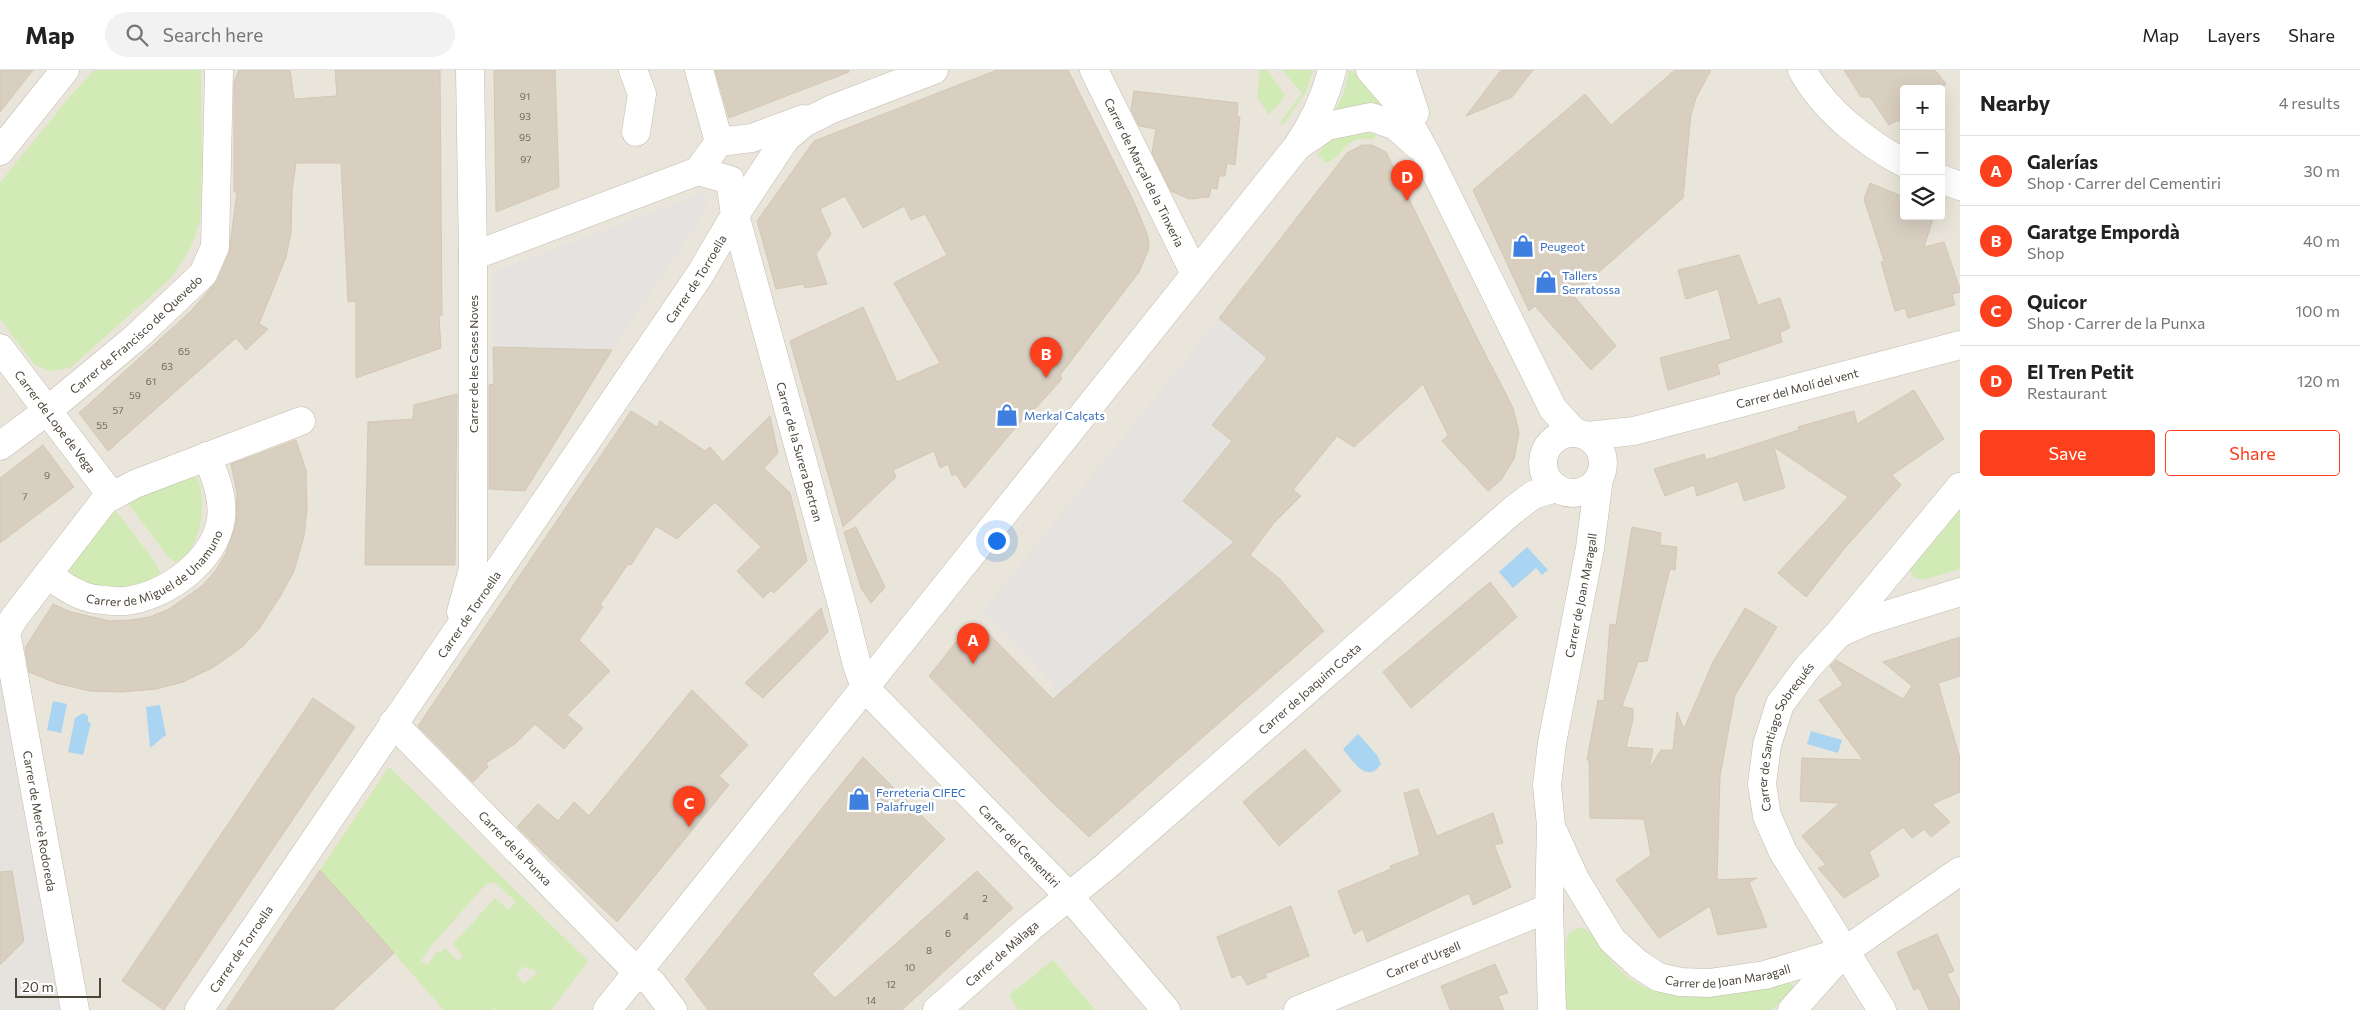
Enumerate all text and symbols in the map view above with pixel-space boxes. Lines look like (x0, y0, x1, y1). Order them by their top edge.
search box (105, 12, 455, 57)
text: Map (25, 20, 75, 49)
icon: search (123, 21, 151, 49)
text: Search here (163, 23, 263, 46)
text: Map (2142, 24, 2179, 46)
text: Layers (2207, 24, 2260, 46)
text: Share (2288, 24, 2335, 46)
map controls (1900, 85, 1945, 220)
button: + (1900, 85, 1945, 130)
house number: 91 (520, 90, 530, 102)
text: Nearby (1980, 90, 2050, 115)
text: 4 results (2279, 93, 2340, 112)
street label: Carrer de Marçal de la Tinxeria (1102, 95, 1187, 249)
house number: 93 (519, 110, 531, 122)
button: − (1900, 130, 1945, 175)
house number: 95 (519, 131, 531, 143)
text: Galerías (2027, 150, 2098, 173)
house number: 97 (520, 153, 532, 165)
pin: D (1391, 160, 1423, 201)
text: A (1990, 161, 2002, 180)
text: 30 m (2303, 161, 2340, 180)
text: Shop · Carrer del Cementiri (2027, 173, 2221, 192)
button: layers (1900, 175, 1945, 220)
text: Garatge Empordà (2027, 220, 2180, 243)
text: B (1991, 231, 2001, 250)
text: 40 m (2303, 231, 2340, 250)
street label: Carrer de Torroella (662, 232, 729, 326)
shop icon: Peugeot (1510, 233, 1536, 259)
place label: Peugeot (1540, 239, 1585, 253)
text: Shop (2027, 243, 2065, 262)
place label: Tallers Serratossa (1562, 268, 1620, 296)
shop icon: Tallers Serratossa (1533, 269, 1559, 295)
street label: Carrer de Francisco de Quevedo (67, 272, 205, 396)
text: Quicor (2027, 290, 2087, 313)
street label: Carrer de les Cases Noves (466, 295, 480, 433)
text: C (1991, 301, 2001, 320)
text: 100 m (2295, 301, 2340, 320)
text: Shop · Carrer de la Punxa (2027, 313, 2205, 332)
pin: B (1030, 337, 1062, 378)
house number: 65 (178, 345, 190, 357)
house number: 63 (161, 360, 173, 372)
text: El Tren Petit (2027, 360, 2134, 383)
street label: Carrer del Molí del vent (1735, 365, 1860, 411)
street label: Carrer de Lope de Vega (12, 367, 99, 475)
text: D (1990, 371, 2002, 390)
text: 120 m (2297, 371, 2340, 390)
house number: 61 (146, 375, 156, 387)
street label: Carrer de la Surera Bertran (774, 380, 826, 523)
text: Restaurant (2027, 383, 2107, 402)
house number: 59 (129, 389, 141, 401)
shop icon: Merkal Calçats (994, 402, 1020, 428)
house number: 57 (112, 404, 124, 416)
place label: Merkal Calçats (1024, 408, 1105, 422)
house number: 55 (96, 419, 108, 431)
button: Save (1980, 430, 2155, 476)
button: Share (2165, 430, 2340, 476)
house number: 9 (44, 469, 50, 481)
house number: 7 (22, 490, 28, 502)
street label: Carrer de Miguel de Unamuno (85, 528, 225, 608)
your location (984, 528, 1010, 554)
street label: Carrer de Joan Maragall (1562, 532, 1599, 659)
street label: Carrer de Torroella (434, 568, 503, 660)
pin: A (957, 623, 989, 664)
street label: Carrer de Joaquim Costa (1255, 640, 1363, 737)
street label: Carrer de Santiago Sobrequés (1755, 659, 1816, 813)
street label: Carrer de Mercè Rodoreda (21, 749, 59, 893)
place label: Ferreteria CIFEC Palafrugell (876, 785, 966, 813)
pin: C (673, 786, 705, 827)
shop icon: Ferreteria CIFEC Palafrugell (846, 786, 872, 812)
street label: Carrer del Cementiri (976, 801, 1063, 890)
street label: Carrer de la Punxa (476, 808, 555, 888)
house number: 2 (982, 892, 988, 904)
street label: Carrer de Torroella (206, 903, 275, 995)
house number: 4 (963, 910, 969, 922)
street label: Carrer de Màlaga (962, 917, 1041, 989)
house number: 6 (945, 927, 951, 939)
street label: Carrer d'Urgell (1384, 938, 1462, 981)
house number: 8 (926, 944, 932, 956)
house number: 10 (905, 961, 915, 973)
street label: Carrer de Joan Maragall (1664, 961, 1792, 990)
scale bar (15, 975, 101, 998)
text: 20 m (22, 978, 54, 995)
house number: 12 (886, 978, 896, 990)
house number: 14 (866, 994, 876, 1006)

